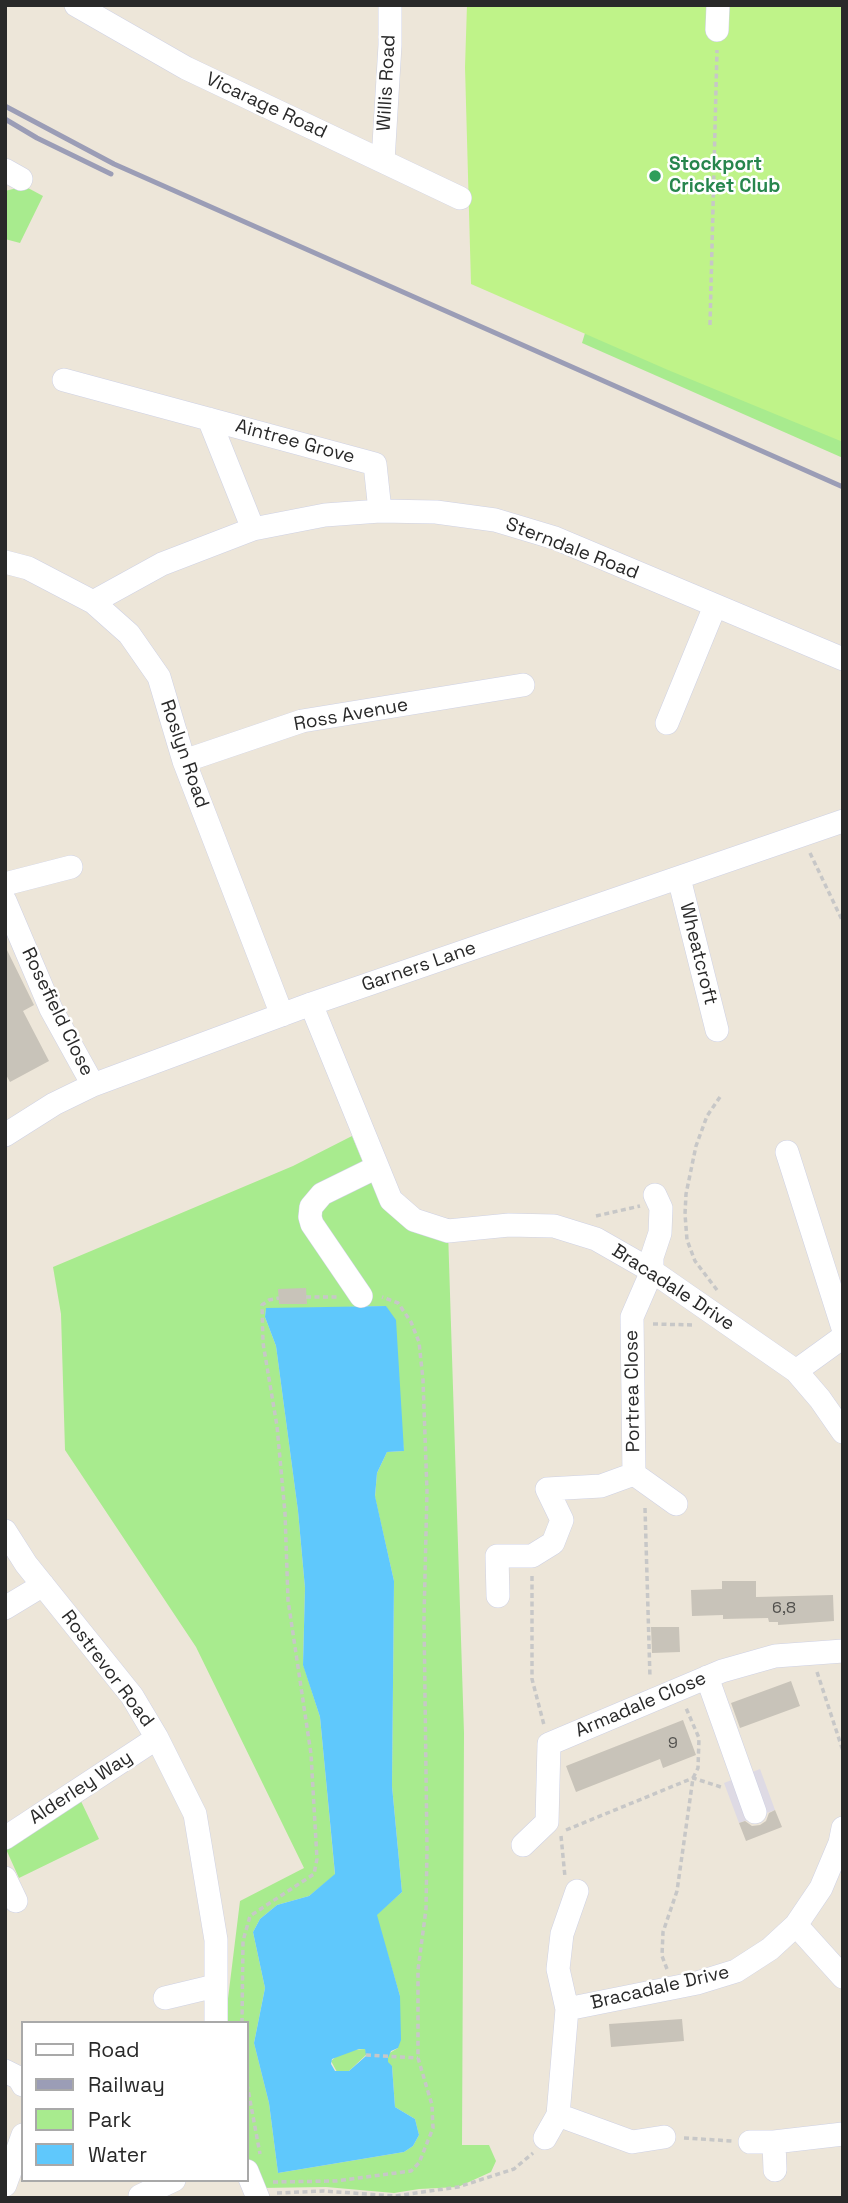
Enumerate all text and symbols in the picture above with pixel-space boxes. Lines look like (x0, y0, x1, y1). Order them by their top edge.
street label: Willis Road (373, 34, 401, 132)
street label: Vicarage Road (202, 68, 330, 144)
place label: Stockport Cricket Club (669, 154, 780, 198)
marker: Stockport Cricket Club (647, 168, 663, 184)
street label: Aintree Grove (233, 415, 357, 469)
street label: Sterndale Road (502, 513, 642, 585)
street label: Ross Avenue (292, 694, 410, 736)
street label: Roslyn Road (155, 697, 213, 811)
street label: Wheatcroft (674, 900, 722, 1008)
street label: Garners Lane (359, 937, 479, 997)
street label: Rosefield Close (16, 944, 98, 1080)
street label: Bracadale Drive (607, 1240, 739, 1336)
street label: Portrea Close (621, 1330, 645, 1452)
house number: 6,8 (772, 1599, 796, 1619)
street label: Rostrevor Road (56, 1606, 158, 1732)
street label: Armadale Close (572, 1667, 710, 1743)
house number: 9 (668, 1734, 678, 1754)
street label: Alderley Way (25, 1746, 137, 1830)
street label: Bracadale Drive (588, 1961, 732, 2015)
legend (21, 2021, 248, 2182)
text: Road (88, 2036, 140, 2063)
text: Railway (88, 2071, 165, 2098)
text: Park (88, 2106, 132, 2133)
text: Water (88, 2141, 147, 2168)

